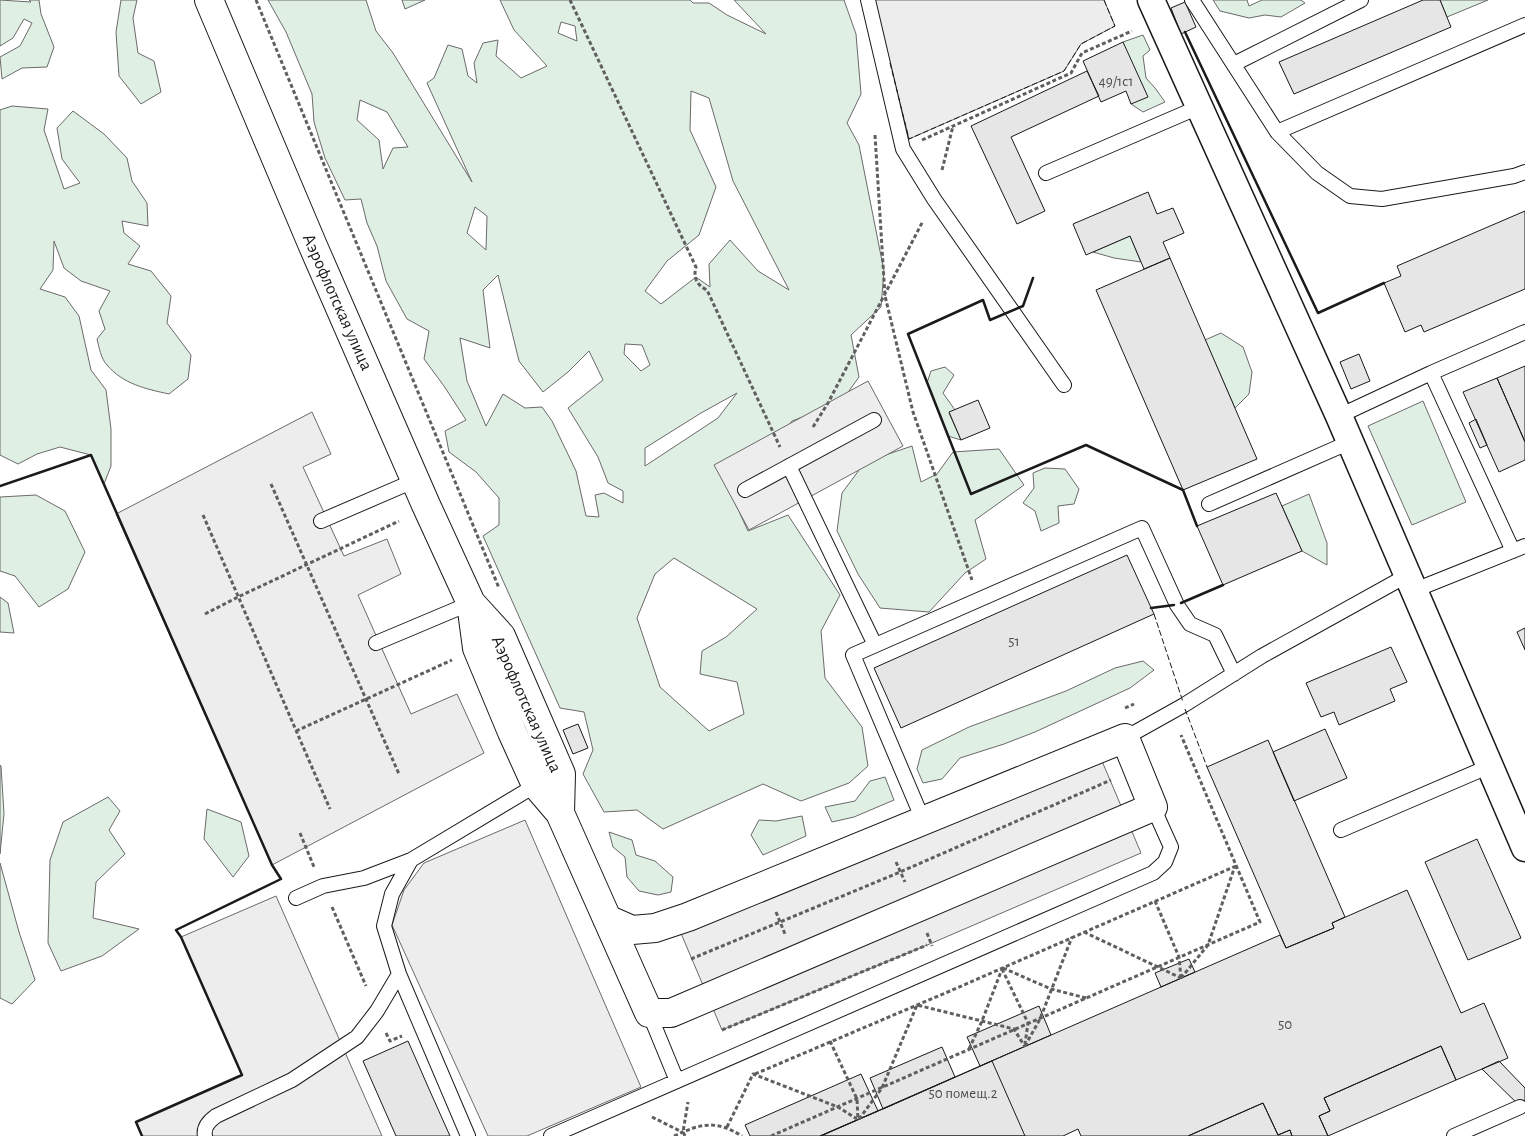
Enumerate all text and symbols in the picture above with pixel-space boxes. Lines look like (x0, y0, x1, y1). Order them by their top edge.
house number: 49/1с1 (1099, 74, 1133, 89)
street label: Аэрофлотская улица (299, 231, 375, 373)
street label: Аэрофлотская улица (488, 633, 564, 775)
house number: 51 (1008, 634, 1020, 649)
house number: 50 (1278, 1017, 1292, 1032)
house number: 50 помещ.2 (928, 1086, 998, 1101)

